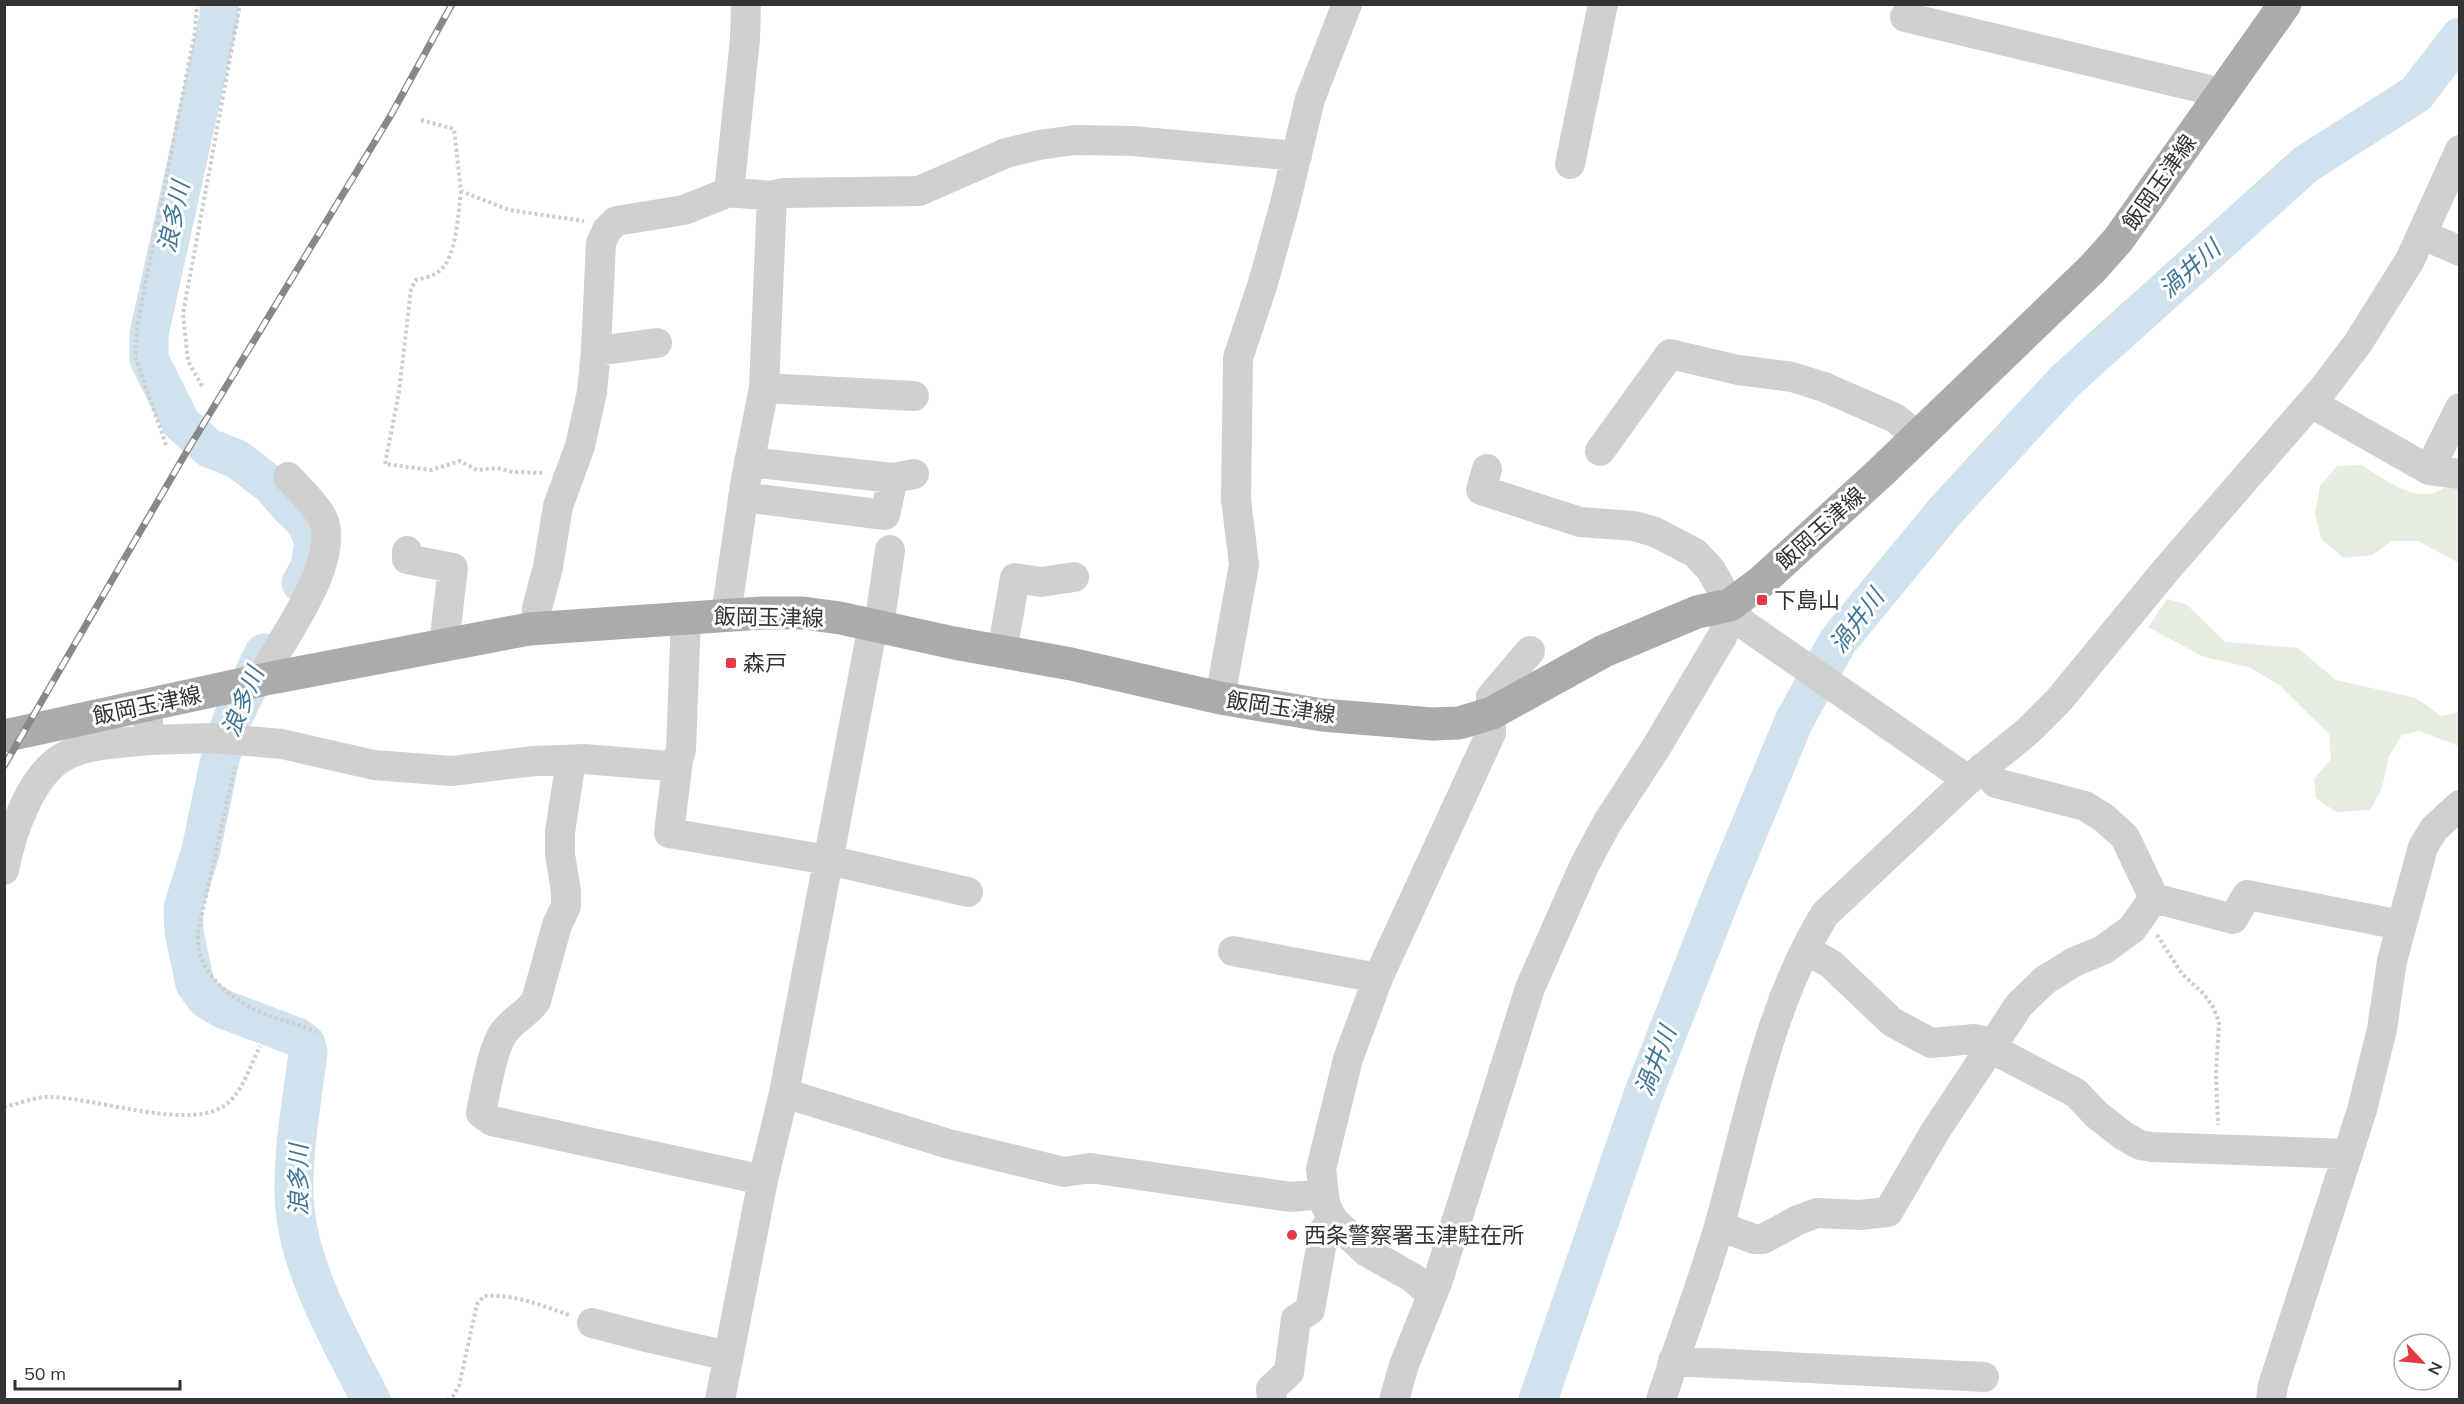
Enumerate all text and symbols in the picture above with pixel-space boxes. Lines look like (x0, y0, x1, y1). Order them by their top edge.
street label: 飯岡玉津線 (2116, 129, 2202, 235)
water label: 浪多川 (151, 176, 196, 255)
water label: 渦井川 (2153, 231, 2228, 303)
street label: 飯岡玉津線 (1770, 481, 1870, 575)
water label: 渦井川 (1823, 580, 1892, 658)
place label: 下島山 (1774, 586, 1840, 614)
marker: 下島山 (1755, 593, 1769, 607)
street label: 飯岡玉津線 (714, 602, 824, 632)
place label: 森戸 (743, 649, 787, 677)
marker: 森戸 (724, 656, 738, 670)
water label: 浪多川 (215, 660, 271, 741)
street label: 飯岡玉津線 (90, 680, 204, 730)
street label: 飯岡玉津線 (1225, 685, 1337, 729)
water label: 渦井川 (1628, 1019, 1683, 1100)
water label: 浪多川 (283, 1141, 313, 1216)
place label: 西条警察署玉津駐在所 (1304, 1221, 1524, 1249)
marker: 西条警察署玉津駐在所 (1285, 1228, 1299, 1242)
north arrow (2392, 1332, 2452, 1392)
scale bar (15, 1353, 180, 1391)
text: N (2424, 1359, 2447, 1378)
text: 50 m (24, 1362, 66, 1385)

